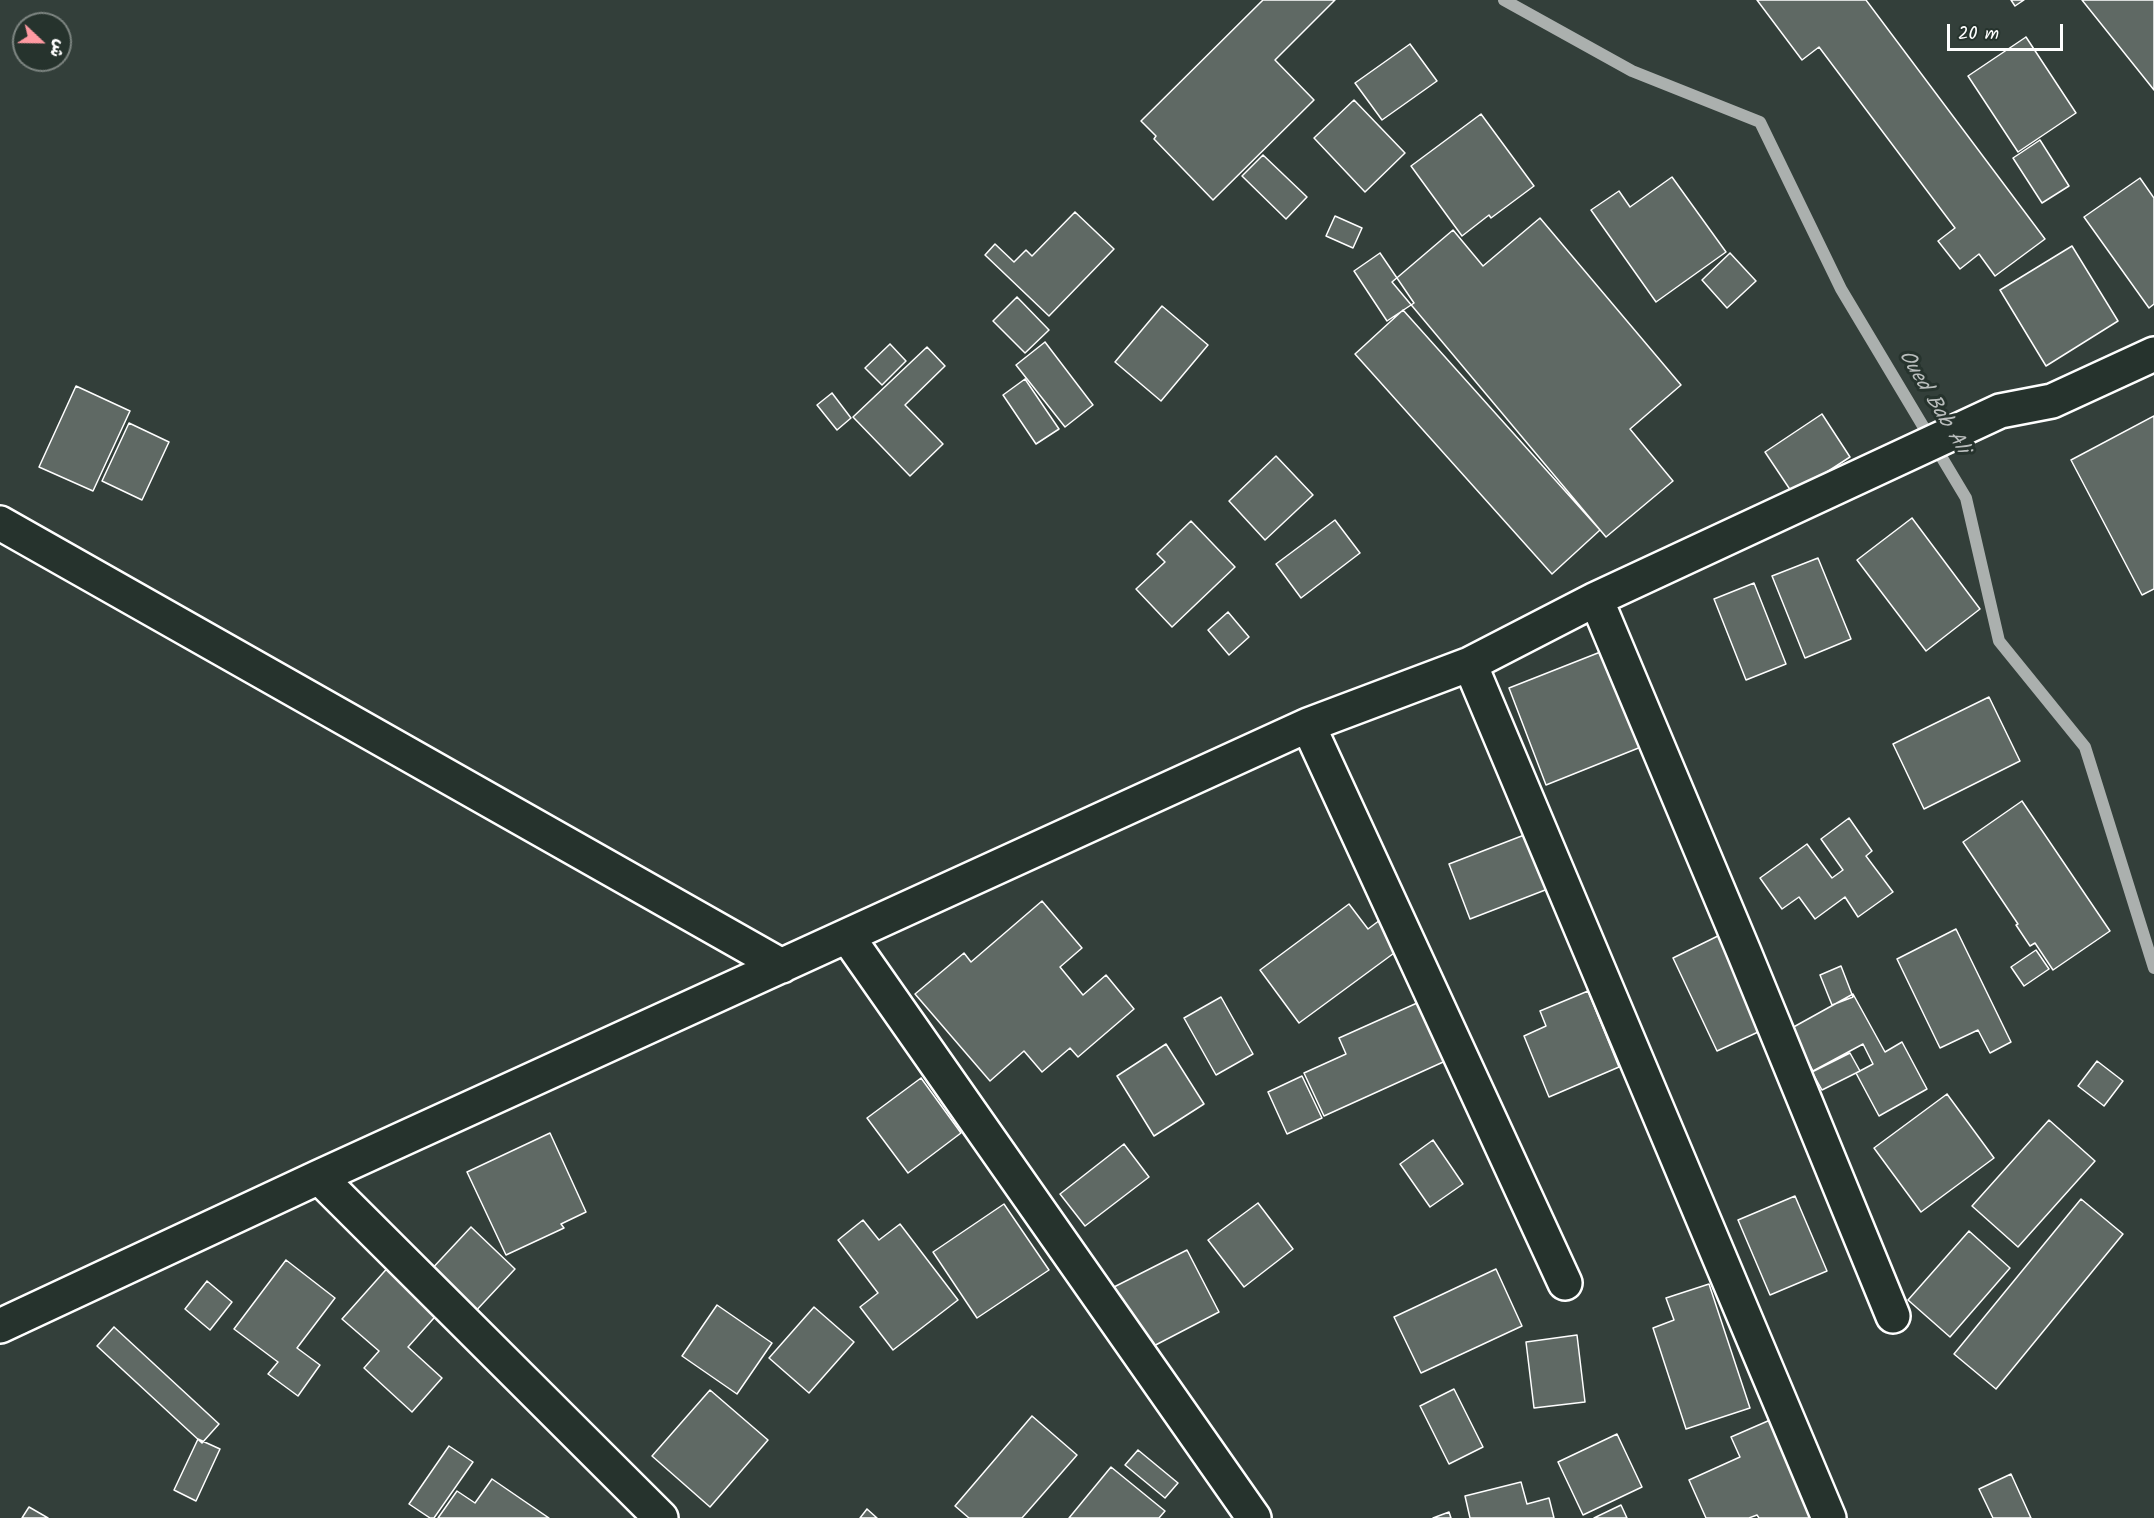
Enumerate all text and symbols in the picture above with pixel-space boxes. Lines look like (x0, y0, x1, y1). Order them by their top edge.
north arrow (12, 12, 72, 72)
scale bar (1950, 12, 2066, 50)
text: 20 m (1958, 20, 1999, 49)
text: ش (42, 35, 72, 61)
water label: Oued Bab Ali (1891, 346, 1973, 460)

